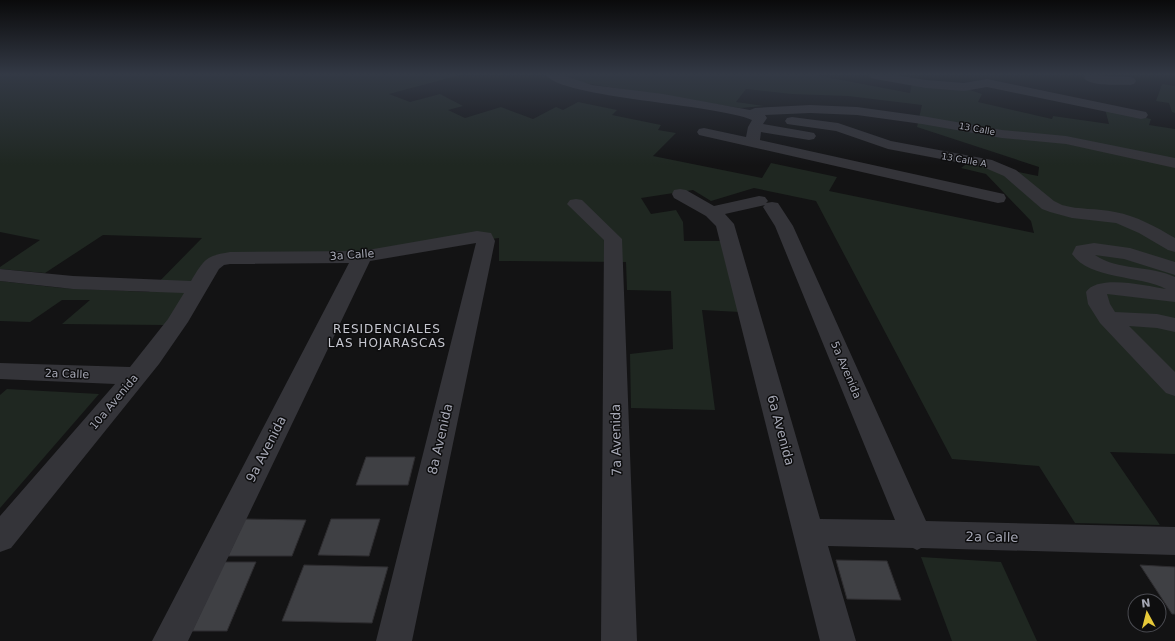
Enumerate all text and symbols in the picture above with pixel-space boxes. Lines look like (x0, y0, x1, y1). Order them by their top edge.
street label: 13 Calle (958, 121, 996, 137)
street label: 13 Calle A (941, 151, 988, 169)
street label: 3a Calle (329, 247, 375, 263)
district label: RESIDENCIALES LAS HOJARASCAS (328, 322, 446, 350)
street label: 5a Avenida (828, 339, 864, 401)
street label: 2a Calle (45, 367, 90, 381)
street label: 10a Avenida (87, 372, 141, 432)
street label: 6a Avenida (764, 393, 798, 467)
street label: 8a Avenida (425, 402, 455, 476)
street label: 7a Avenida (608, 404, 624, 476)
street label: 9a Avenida (243, 413, 289, 485)
street label: 2a Calle (966, 529, 1018, 545)
north arrow (1127, 593, 1167, 633)
text: N (1140, 597, 1151, 611)

